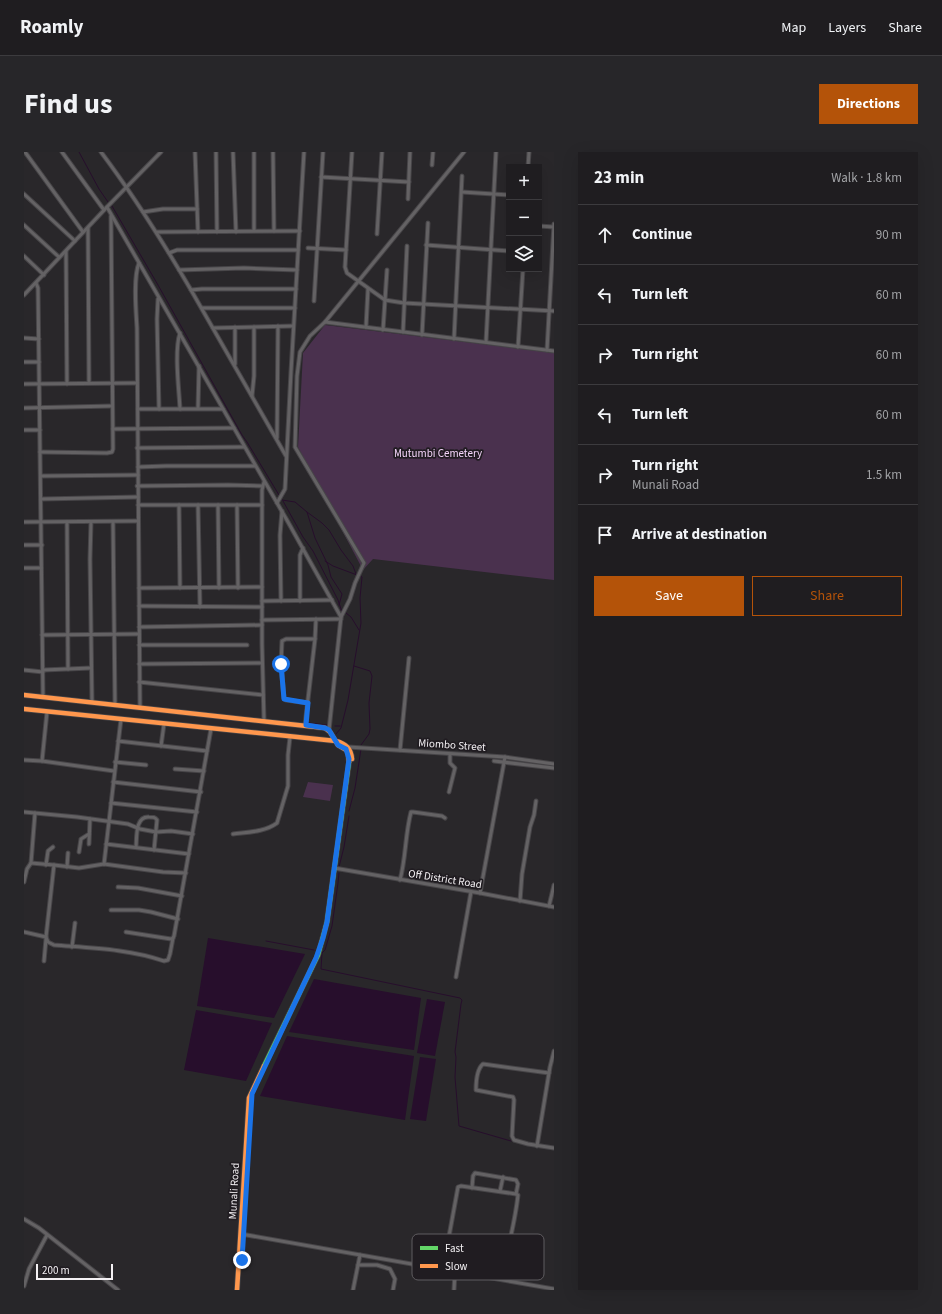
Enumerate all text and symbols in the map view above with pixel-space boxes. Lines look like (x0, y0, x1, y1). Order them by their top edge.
text: Roamly (20, 14, 83, 41)
text: Map (781, 18, 806, 38)
text: Layers (828, 18, 866, 38)
text: Share (888, 18, 922, 38)
text: Find us (24, 84, 112, 124)
button: Directions (819, 84, 918, 124)
map controls (506, 164, 542, 272)
button: + (506, 164, 542, 200)
text: 23 min (594, 166, 644, 190)
text: Walk · 1.8 km (831, 169, 902, 187)
button: − (506, 200, 542, 236)
icon: ahead (594, 224, 616, 246)
text: Continue (632, 224, 692, 245)
text: 90 m (876, 226, 902, 244)
button: layers (506, 236, 542, 272)
icon: left (594, 284, 616, 306)
text: Turn left (632, 284, 688, 305)
text: 60 m (876, 286, 902, 304)
icon: right (594, 344, 616, 366)
text: Turn right (632, 344, 698, 365)
text: 60 m (876, 346, 902, 364)
icon: left (594, 404, 616, 426)
text: Turn left (632, 404, 688, 425)
text: 60 m (876, 406, 902, 424)
park label: Mutumbi Cemetery (394, 446, 482, 461)
text: Turn right (632, 455, 698, 476)
icon: right (594, 464, 616, 486)
text: 1.5 km (866, 466, 902, 484)
text: Munali Road (632, 476, 699, 494)
icon: arrive (594, 524, 616, 546)
text: Arrive at destination (632, 524, 767, 545)
button: Save (594, 576, 744, 616)
button: Share (752, 576, 902, 616)
route start (272, 655, 290, 673)
street label: Miombo Street (418, 735, 487, 755)
street label: Off District Road (407, 866, 483, 892)
street label: Munali Road (225, 1162, 243, 1220)
legend (412, 1234, 544, 1280)
text: Fast (445, 1241, 464, 1256)
route end (233, 1251, 251, 1269)
text: Slow (445, 1259, 468, 1274)
scale bar (36, 1262, 113, 1281)
text: 200 m (42, 1263, 70, 1278)

